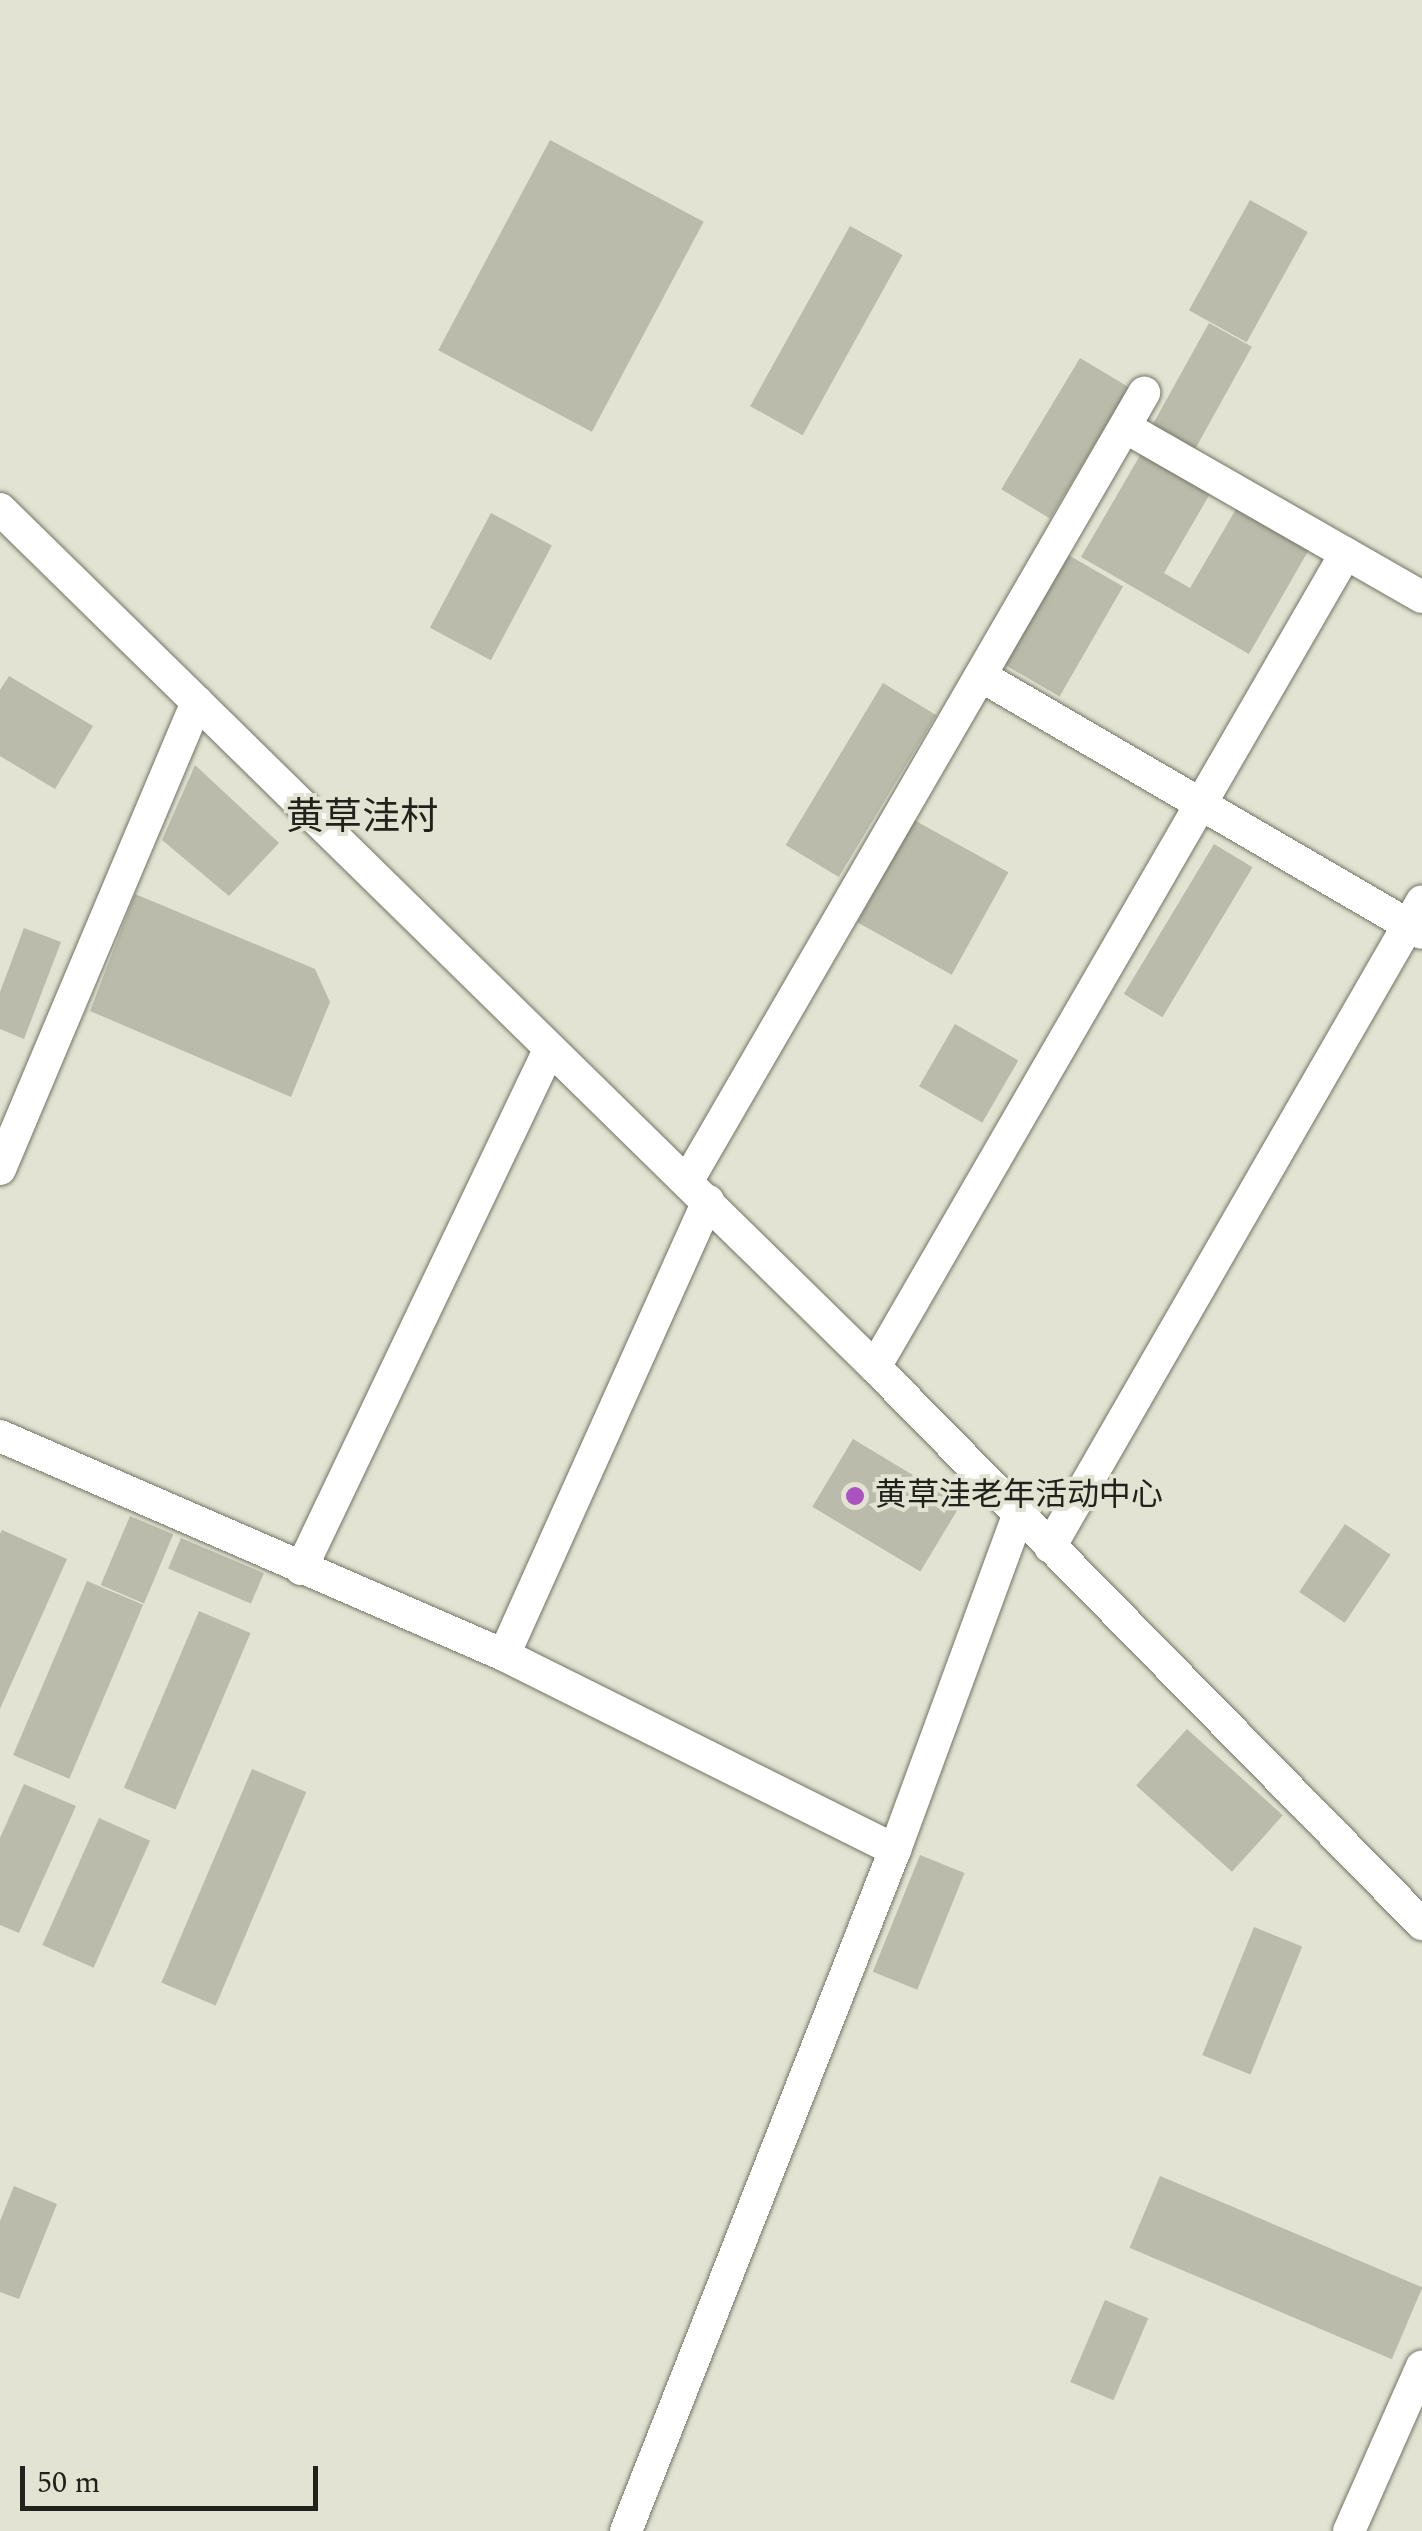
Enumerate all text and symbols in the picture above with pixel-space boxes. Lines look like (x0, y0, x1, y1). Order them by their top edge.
district label: 黄草洼村 (286, 796, 438, 842)
place label: 黄草洼老年活动中心 (875, 1477, 1163, 1515)
marker: 黄草洼老年活动中心 (844, 1485, 866, 1507)
scale bar (25, 2446, 322, 2508)
text: 50 m (37, 2460, 100, 2506)

